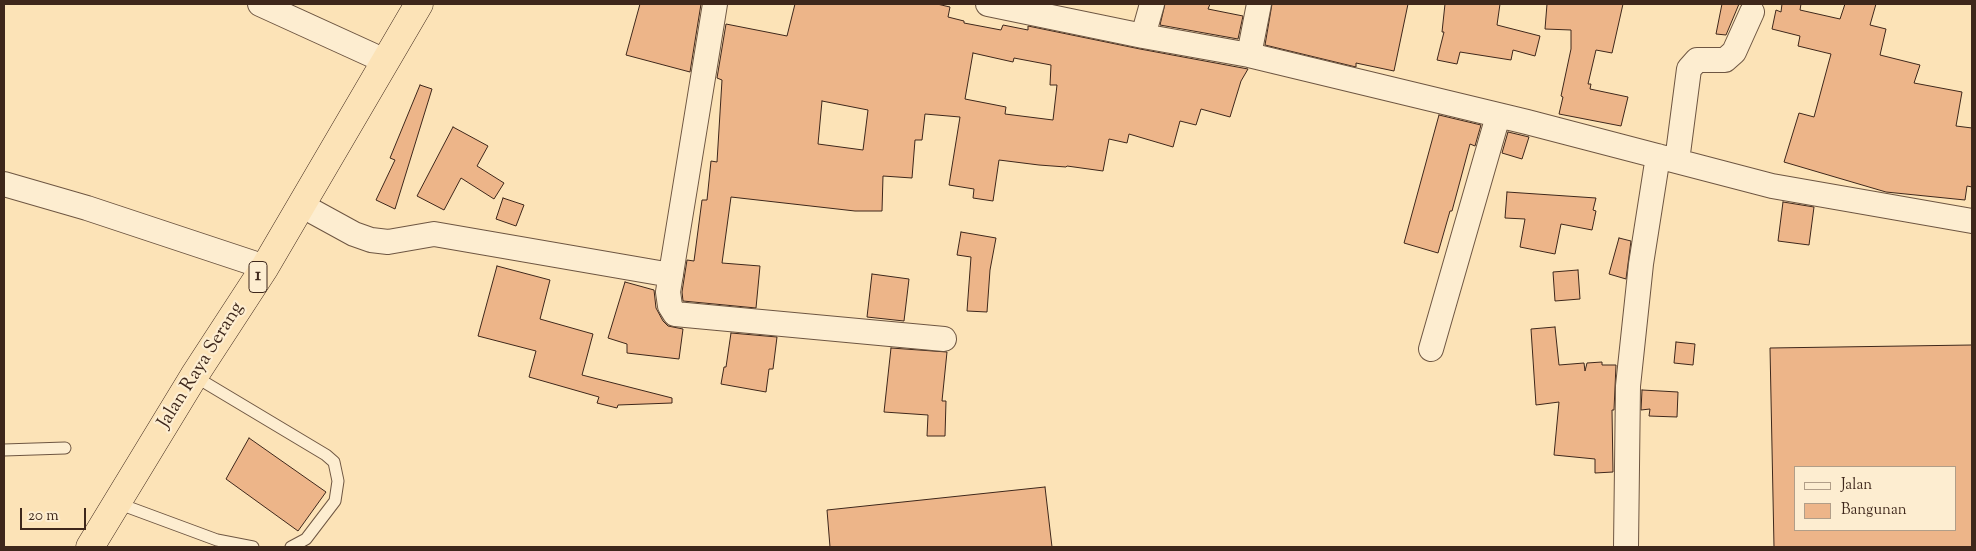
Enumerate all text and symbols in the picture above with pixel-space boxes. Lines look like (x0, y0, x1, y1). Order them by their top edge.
road number: 1 (249, 262, 267, 292)
street label: Jalan Raya Serang (154, 299, 250, 433)
legend (1794, 466, 1956, 531)
text: Jalan (1841, 475, 1872, 496)
scale bar (22, 498, 89, 530)
text: Bangunan (1841, 500, 1907, 521)
text: 20 m (28, 506, 59, 527)

